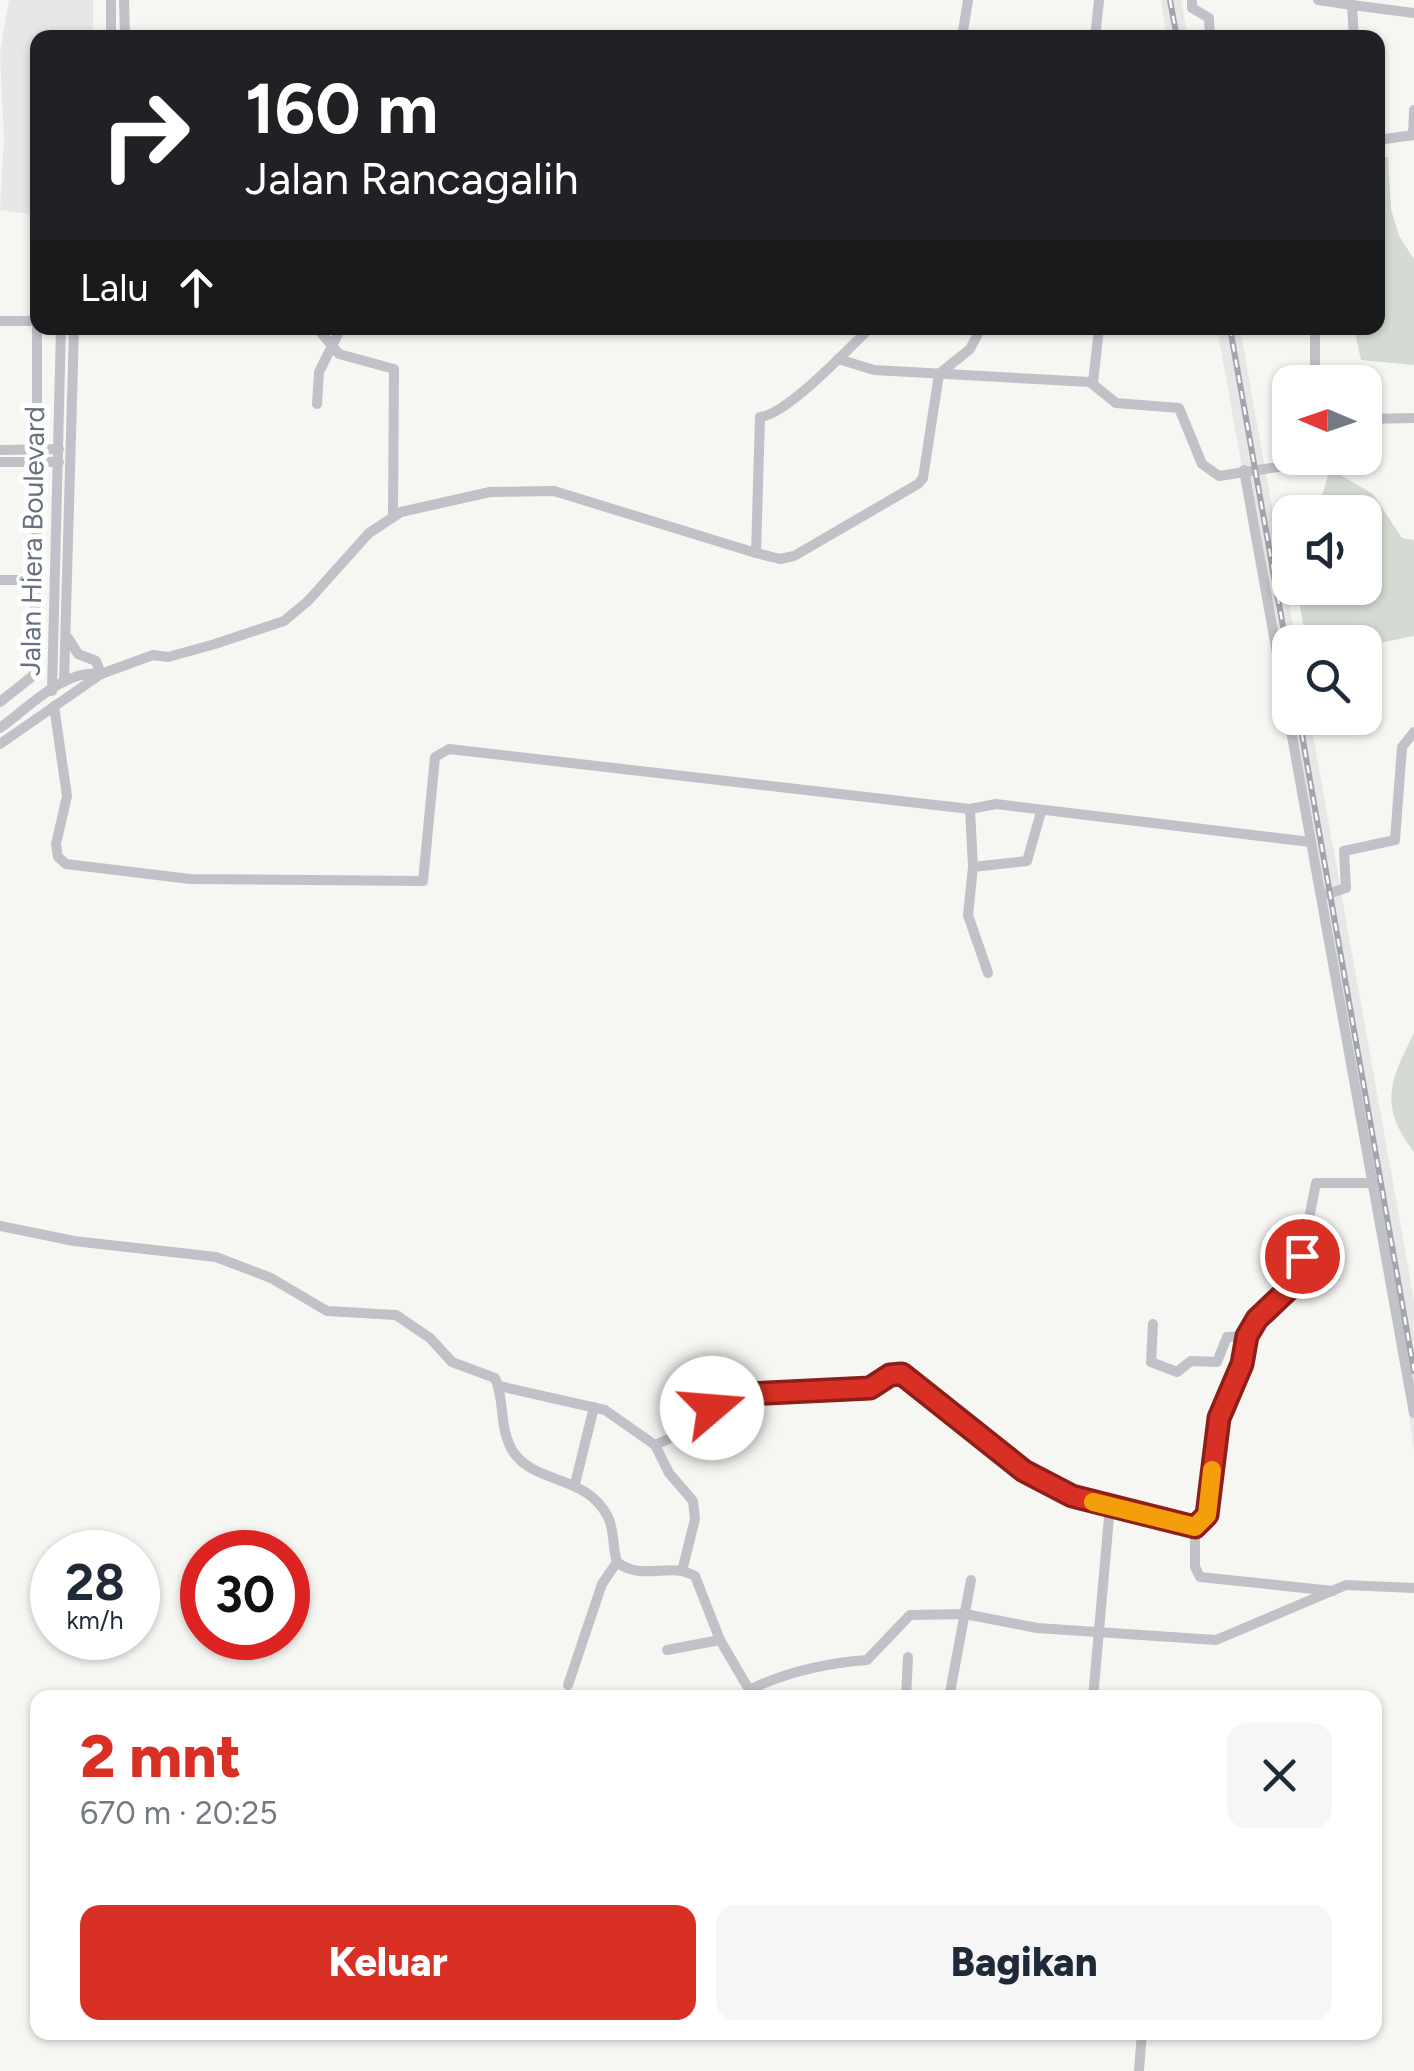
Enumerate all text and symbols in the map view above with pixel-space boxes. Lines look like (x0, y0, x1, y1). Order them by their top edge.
text: 160 m (245, 66, 438, 151)
icon: right (80, 70, 210, 200)
text: Jalan Rancagalih (245, 151, 579, 205)
icon: ahead (169, 260, 224, 315)
text: Lalu (80, 265, 149, 311)
north arrow (1272, 365, 1382, 475)
map controls (1272, 365, 1382, 735)
street label: Jalan Hiera Boulevard (13, 406, 51, 676)
button: sound (1272, 495, 1382, 605)
button: search (1272, 625, 1382, 735)
pin (1260, 1214, 1345, 1299)
icon: arrive (1275, 1229, 1330, 1284)
position arrow (660, 1356, 764, 1460)
speed limit sign: 30 (180, 1530, 310, 1660)
text: 28 (65, 1552, 125, 1613)
text: km/h (66, 1605, 124, 1635)
text: 2 mnt (80, 1720, 241, 1792)
button: close (1227, 1723, 1332, 1828)
text: 670 m · 20:25 (80, 1794, 278, 1832)
button: Keluar (80, 1905, 696, 2020)
button: Bagikan (716, 1905, 1332, 2020)

